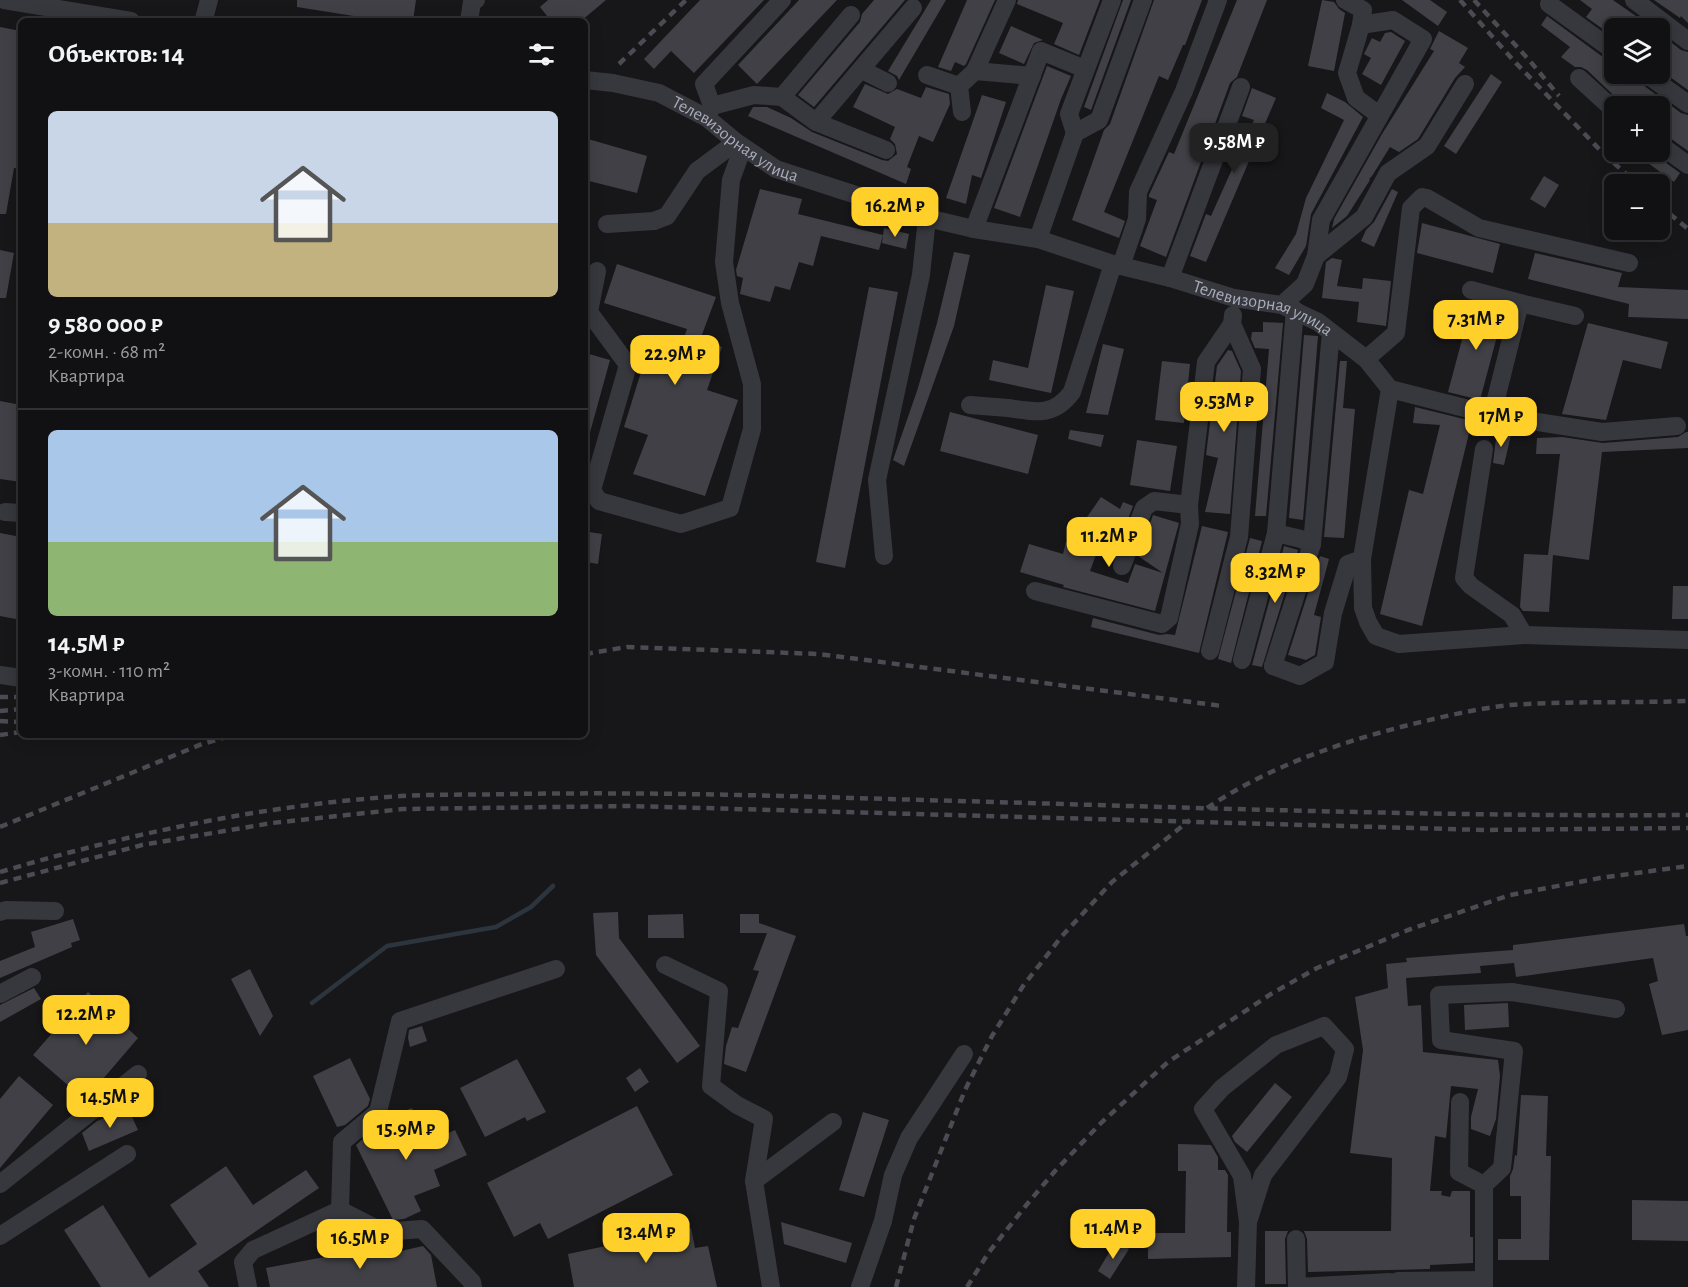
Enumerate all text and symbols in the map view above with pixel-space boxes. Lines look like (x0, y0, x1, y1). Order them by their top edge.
map controls (1604, 18, 1670, 240)
button: layers (1604, 18, 1670, 84)
icon: filters (525, 38, 558, 71)
text: Объектов: 14 (48, 41, 184, 67)
street label: Телевизорная улица (669, 93, 800, 186)
button: + (1604, 96, 1670, 162)
pin: 9.58M ₽ (1179, 123, 1289, 174)
text: 9.58M ₽ (1203, 132, 1265, 152)
icon: home (249, 150, 357, 258)
button: − (1604, 174, 1670, 240)
pin: 16.2M ₽ (840, 187, 950, 238)
text: 16.2M ₽ (865, 196, 925, 216)
street label: Телевизорная улица (1191, 278, 1336, 340)
pin: 7.31M ₽ (1421, 300, 1531, 351)
text: 7.31M ₽ (1447, 309, 1505, 329)
text: 9 580 000 ₽ (48, 311, 163, 337)
pin: 22.9M ₽ (620, 335, 730, 386)
text: 2-комн. · 68 m² (48, 342, 165, 362)
text: 22.9M ₽ (644, 344, 706, 364)
text: Квартира (48, 366, 125, 386)
pin: 9.53M ₽ (1169, 382, 1279, 433)
text: 9.53M ₽ (1194, 391, 1254, 411)
pin: 17M ₽ (1459, 397, 1543, 448)
text: 17M ₽ (1479, 406, 1523, 426)
icon: home (249, 469, 357, 577)
pin: 11.2M ₽ (1054, 517, 1164, 568)
text: 11.2M ₽ (1081, 526, 1137, 546)
pin: 8.32M ₽ (1220, 553, 1330, 604)
text: 8.32M ₽ (1245, 562, 1305, 582)
text: 14.5M ₽ (48, 630, 124, 656)
text: 3-комн. · 110 m² (48, 661, 170, 681)
text: Квартира (48, 685, 125, 705)
pin: 12.2M ₽ (31, 995, 141, 1046)
text: 12.2M ₽ (57, 1004, 115, 1024)
pin: 14.5M ₽ (55, 1078, 165, 1129)
text: 14.5M ₽ (81, 1087, 139, 1107)
pin: 15.9M ₽ (351, 1110, 461, 1161)
text: 15.9M ₽ (377, 1119, 435, 1139)
pin: 11.4M ₽ (1058, 1209, 1168, 1260)
pin: 13.4M ₽ (591, 1213, 701, 1264)
text: 11.4M ₽ (1084, 1218, 1142, 1238)
pin: 16.5M ₽ (305, 1219, 415, 1270)
text: 13.4M ₽ (617, 1222, 675, 1242)
text: 16.5M ₽ (331, 1228, 389, 1248)

